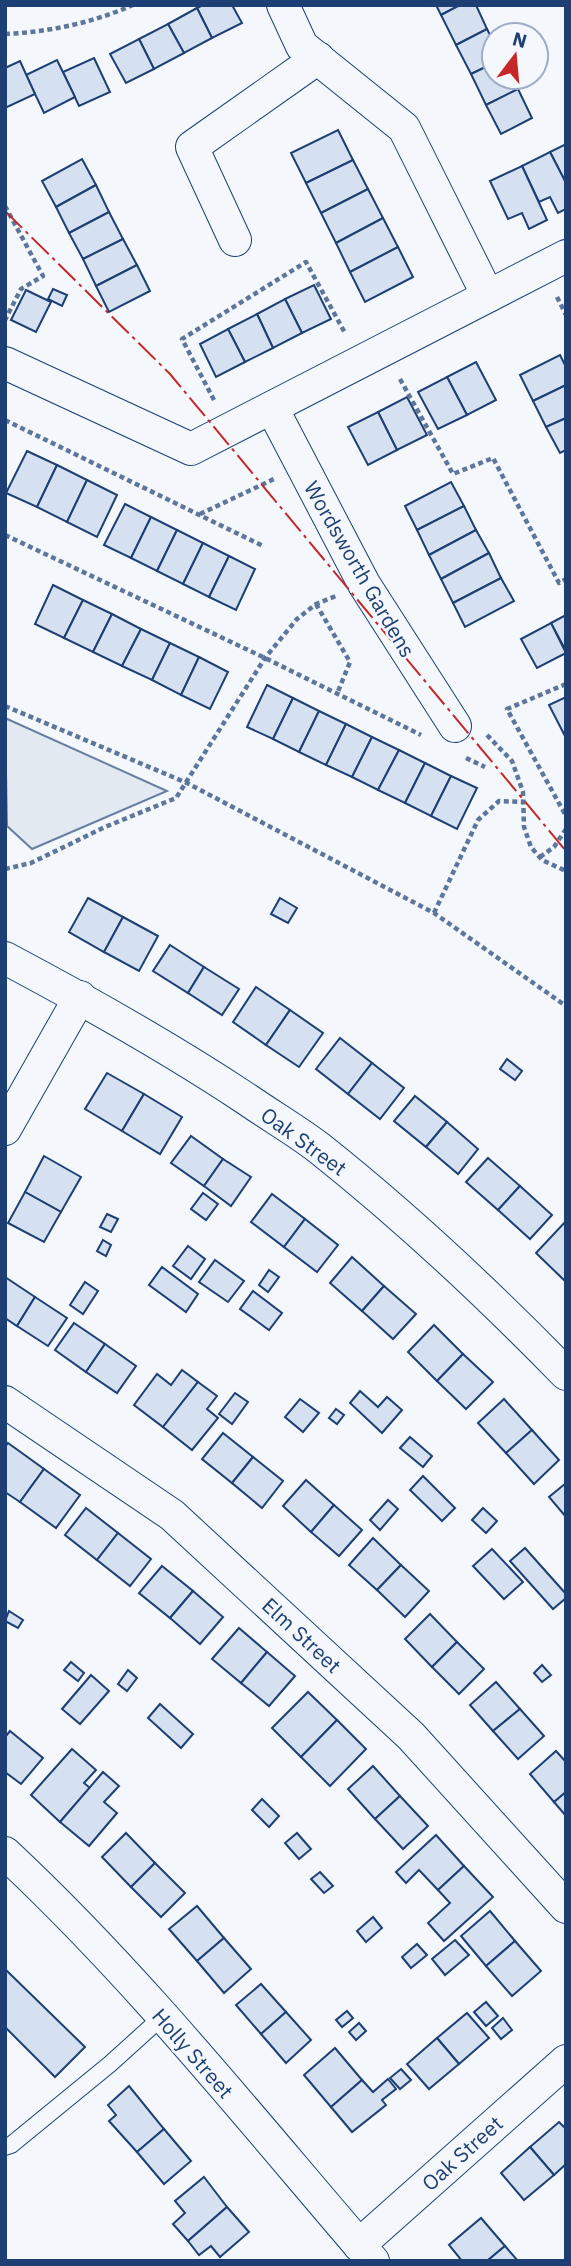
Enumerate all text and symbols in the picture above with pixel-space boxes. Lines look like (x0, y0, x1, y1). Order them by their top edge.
north arrow (480, 21, 550, 91)
text: N (510, 26, 530, 53)
street label: Wordsworth Gardens (298, 476, 422, 662)
street label: Oak Street (255, 1100, 353, 1182)
street label: Elm Street (256, 1591, 348, 1679)
street label: Holly Street (146, 2002, 240, 2104)
street label: Oak Street (416, 2109, 508, 2197)

